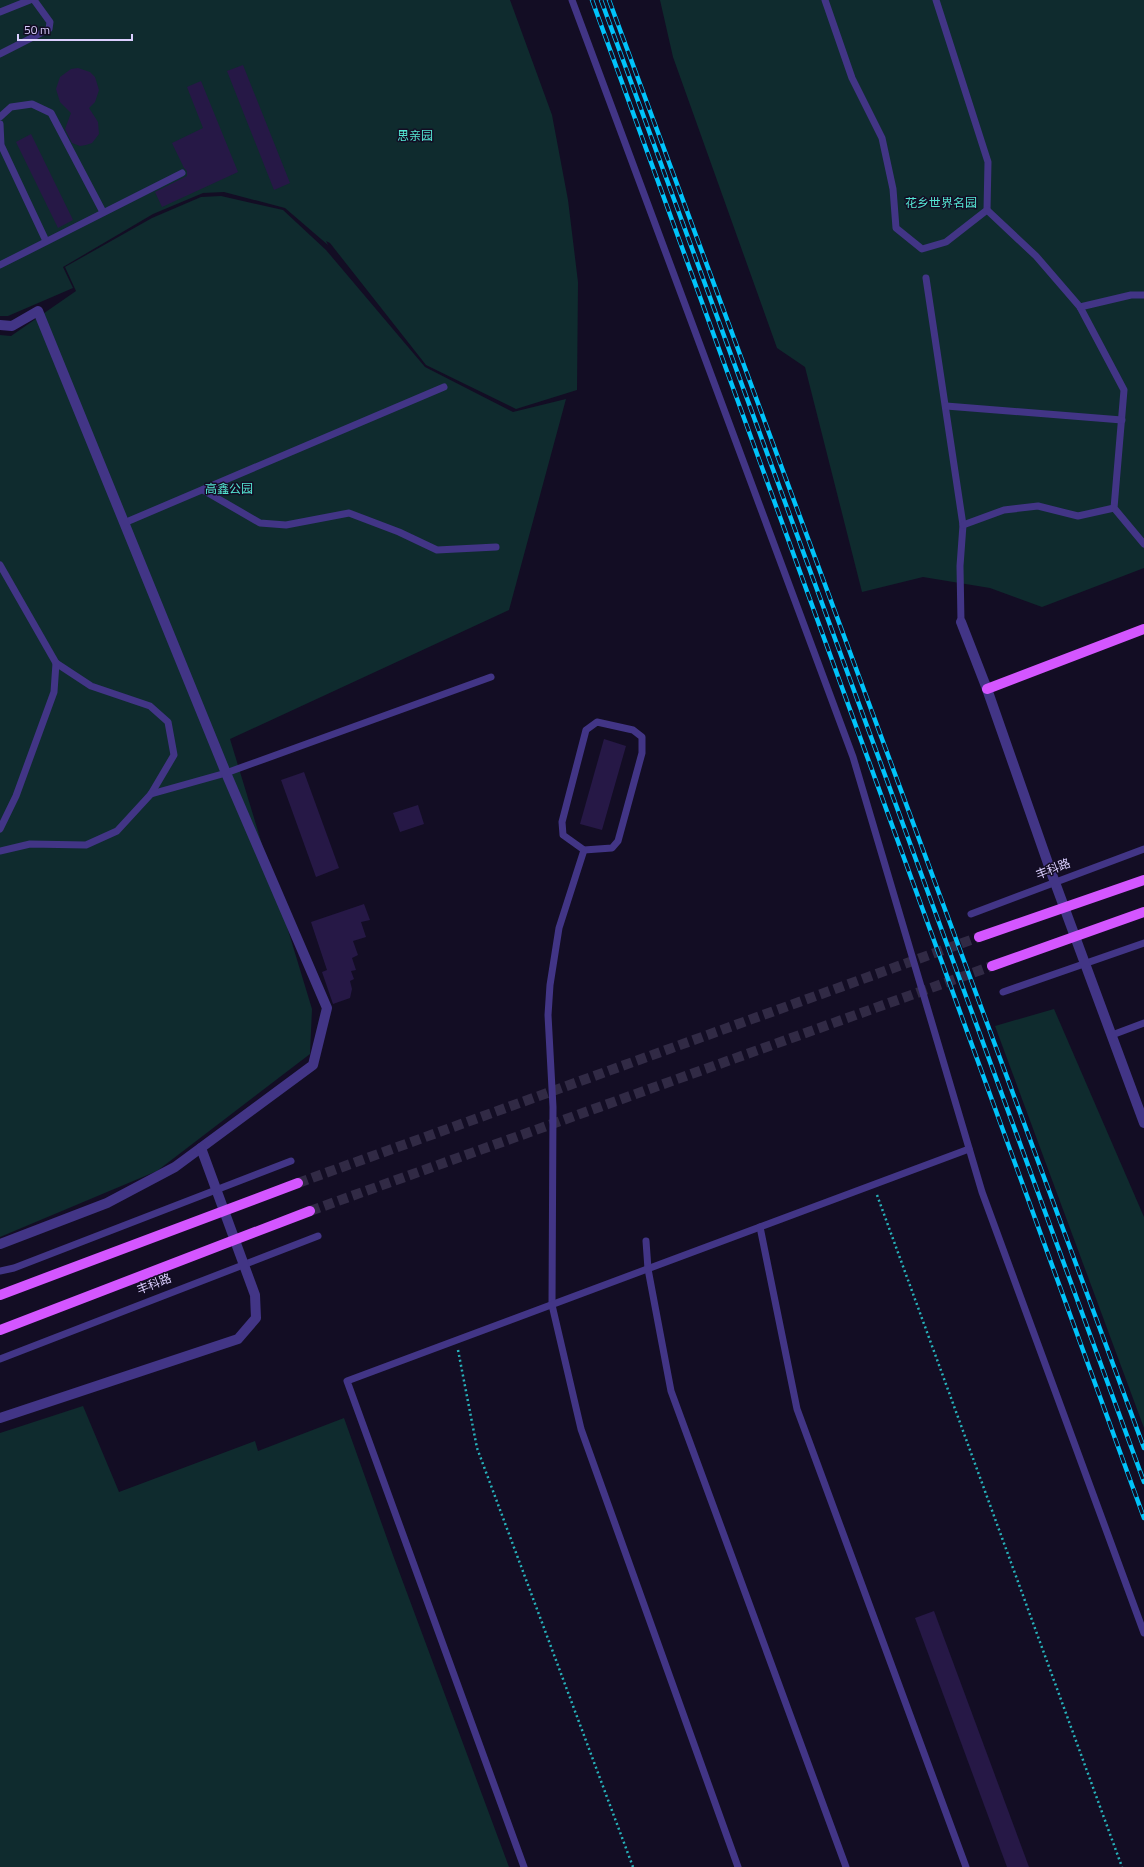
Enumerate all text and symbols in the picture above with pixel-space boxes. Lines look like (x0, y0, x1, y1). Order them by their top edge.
scale bar (18, 16, 132, 42)
text: 50 m (24, 20, 50, 39)
park label: 思亲园 (397, 126, 433, 145)
park label: 花乡世界名园 (905, 193, 977, 212)
park label: 高鑫公园 (205, 479, 253, 498)
street label: 丰科路 (1033, 853, 1073, 884)
street label: 丰科路 (134, 1268, 174, 1299)

